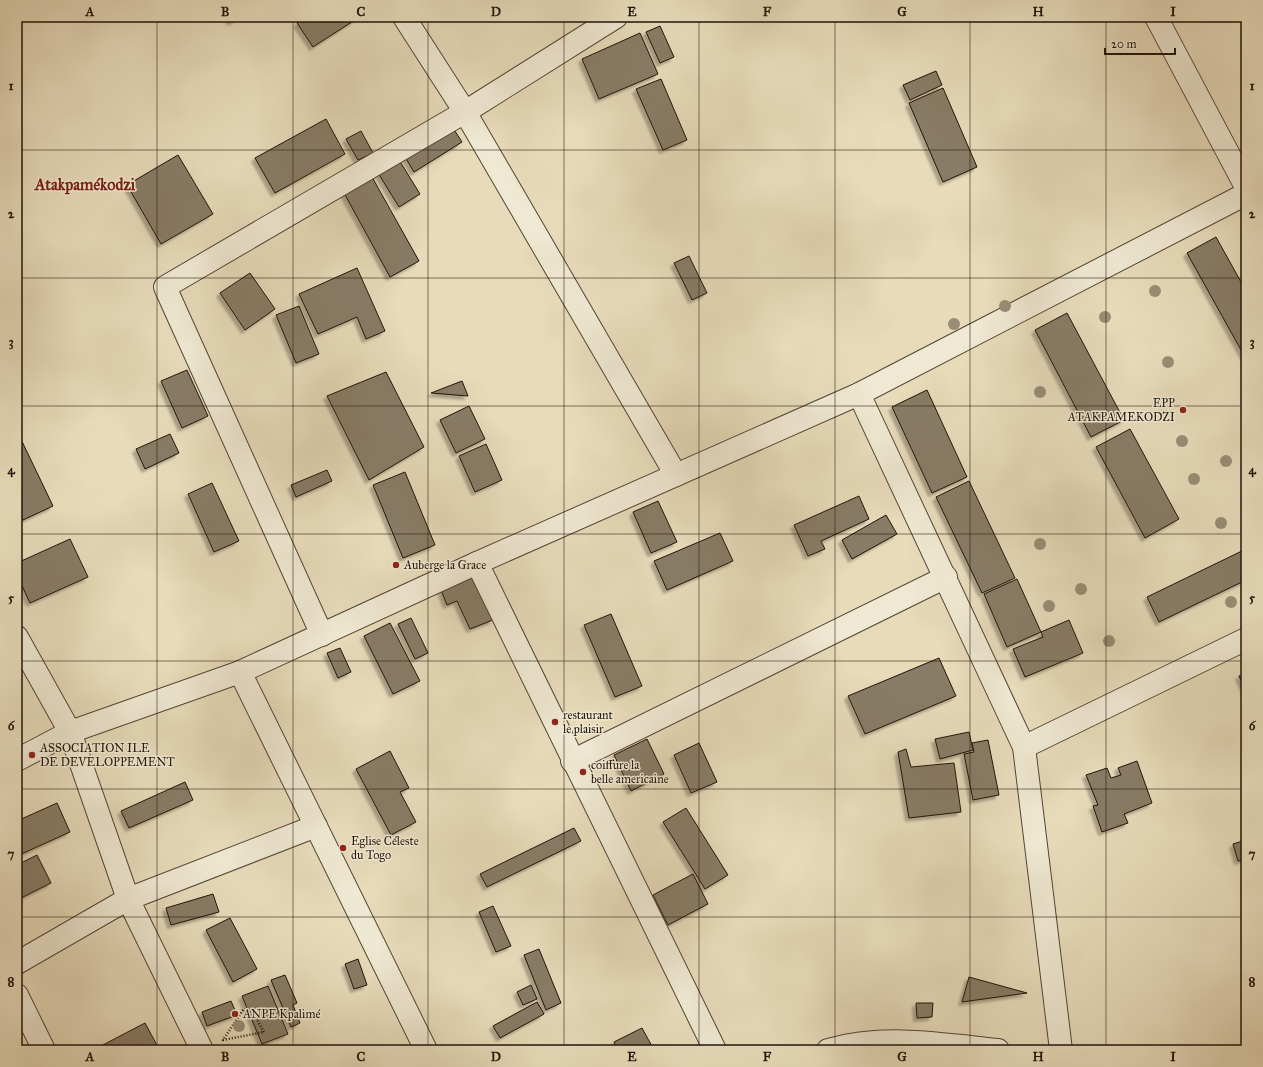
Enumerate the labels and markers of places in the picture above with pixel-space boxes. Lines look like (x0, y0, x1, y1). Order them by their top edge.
place label: EPP ATAKPAMEKODZI (1067, 396, 1175, 424)
marker: EPP ATAKPAMEKODZI (1178, 405, 1188, 415)
place label: Auberge la Grace (403, 558, 486, 573)
marker: Auberge la Grace (391, 560, 401, 570)
place label: restaurant le plaisir (563, 708, 614, 736)
marker: restaurant le plaisir (550, 717, 560, 727)
place label: ASSOCIATION ILE DE DEVELOPPEMENT (39, 741, 175, 769)
marker: ASSOCIATION ILE DE DEVELOPPEMENT (27, 750, 37, 760)
place label: coiffure la belle americaine (591, 758, 669, 786)
marker: coiffure la belle americaine (578, 767, 588, 777)
place label: Eglise Céleste du Togo (351, 834, 419, 863)
marker: Eglise Céleste du Togo (338, 843, 348, 853)
place label: ANPE Kpalimé (242, 1007, 320, 1021)
marker: ANPE Kpalimé (230, 1009, 240, 1019)

